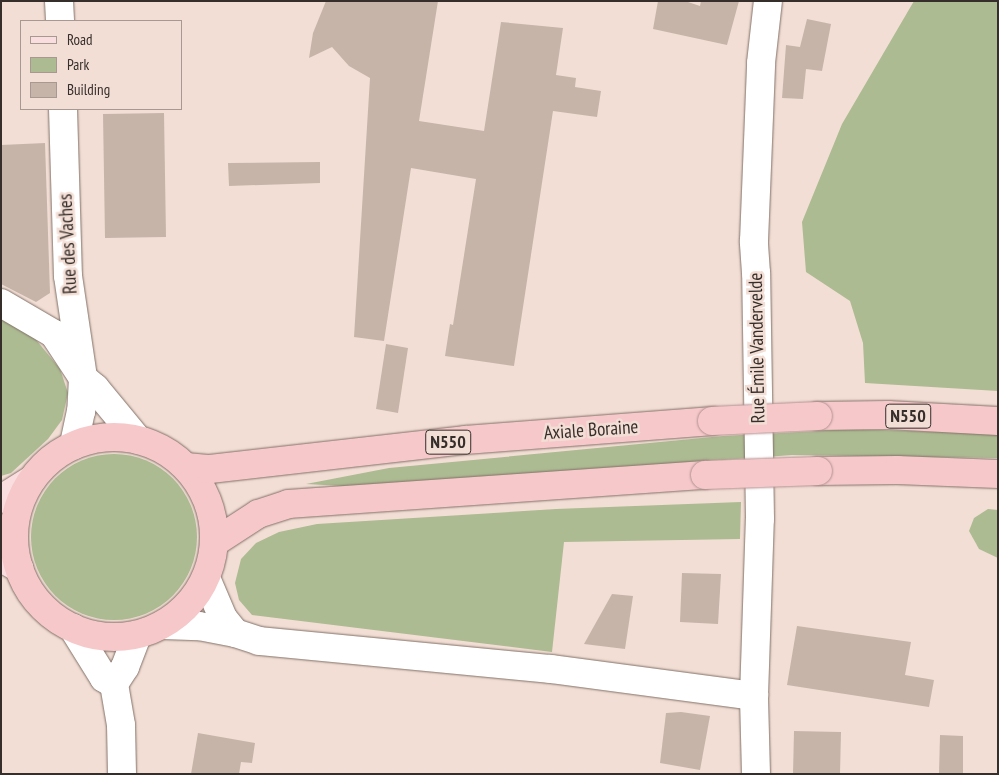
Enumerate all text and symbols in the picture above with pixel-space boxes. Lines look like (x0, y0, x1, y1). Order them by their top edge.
legend (20, 20, 182, 110)
text: Road (67, 30, 93, 49)
text: Park (67, 55, 89, 74)
text: Building (67, 80, 110, 99)
street label: Rue des Vaches (54, 193, 82, 295)
street label: Rue Émile Vandervelde (744, 272, 770, 424)
road number: N550 (884, 401, 932, 432)
street label: Axiale Boraine (543, 415, 639, 445)
road number: N550 (424, 427, 472, 458)

